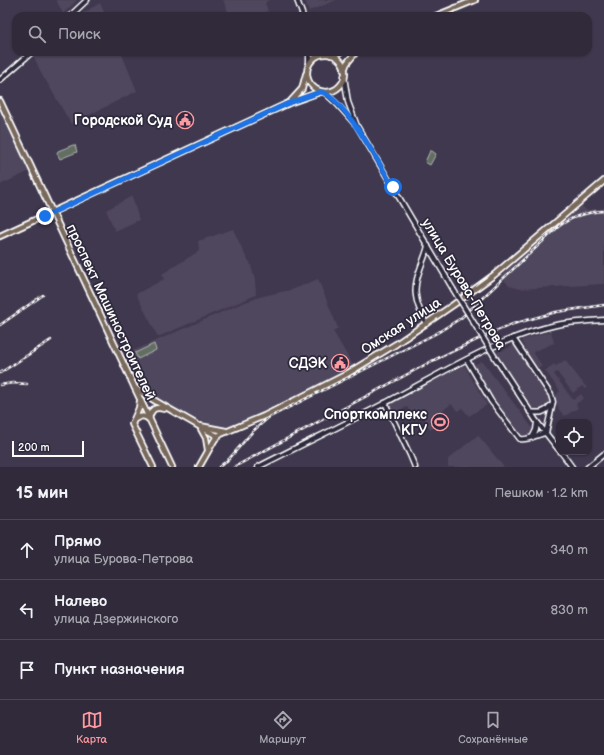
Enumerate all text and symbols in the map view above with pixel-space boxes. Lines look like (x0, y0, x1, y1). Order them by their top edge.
search box (12, 12, 592, 56)
icon: search (26, 23, 48, 45)
text: Поиск (58, 25, 101, 44)
public building icon: Городской Суд (175, 110, 195, 130)
place label: Городской Суд (74, 112, 173, 129)
route start (384, 178, 402, 196)
route end (36, 207, 54, 225)
street label: улица Бурова-Петрова (418, 215, 510, 353)
street label: проспект Машиностроителей (63, 221, 159, 403)
street label: Омская улица (358, 293, 445, 358)
public building icon: СДЭК (330, 353, 350, 373)
place label: СДЭК (289, 355, 328, 372)
place label: Спорткомплекс КГУ (324, 406, 427, 439)
sports icon: Спорткомплекс КГУ (430, 412, 450, 432)
map controls (556, 419, 592, 455)
button: locate (556, 419, 592, 455)
scale bar (12, 439, 84, 458)
text: 200 m (18, 441, 50, 454)
text: 15 мин (16, 483, 68, 503)
text: Пешком · 1.2 km (495, 485, 588, 501)
text: Прямо (54, 532, 101, 551)
icon: ahead (16, 539, 38, 561)
text: 340 m (550, 542, 588, 558)
text: улица Бурова-Петрова (54, 551, 193, 567)
text: Налево (54, 592, 107, 611)
icon: left (16, 599, 38, 621)
text: 830 m (551, 602, 588, 618)
text: улица Дзержинского (54, 611, 178, 627)
icon: arrive (16, 659, 38, 681)
text: Пункт назначения (54, 660, 185, 679)
tab: Карта (76, 709, 107, 746)
tab: Маршрут (259, 709, 306, 746)
tab: Сохранённые (458, 709, 528, 746)

